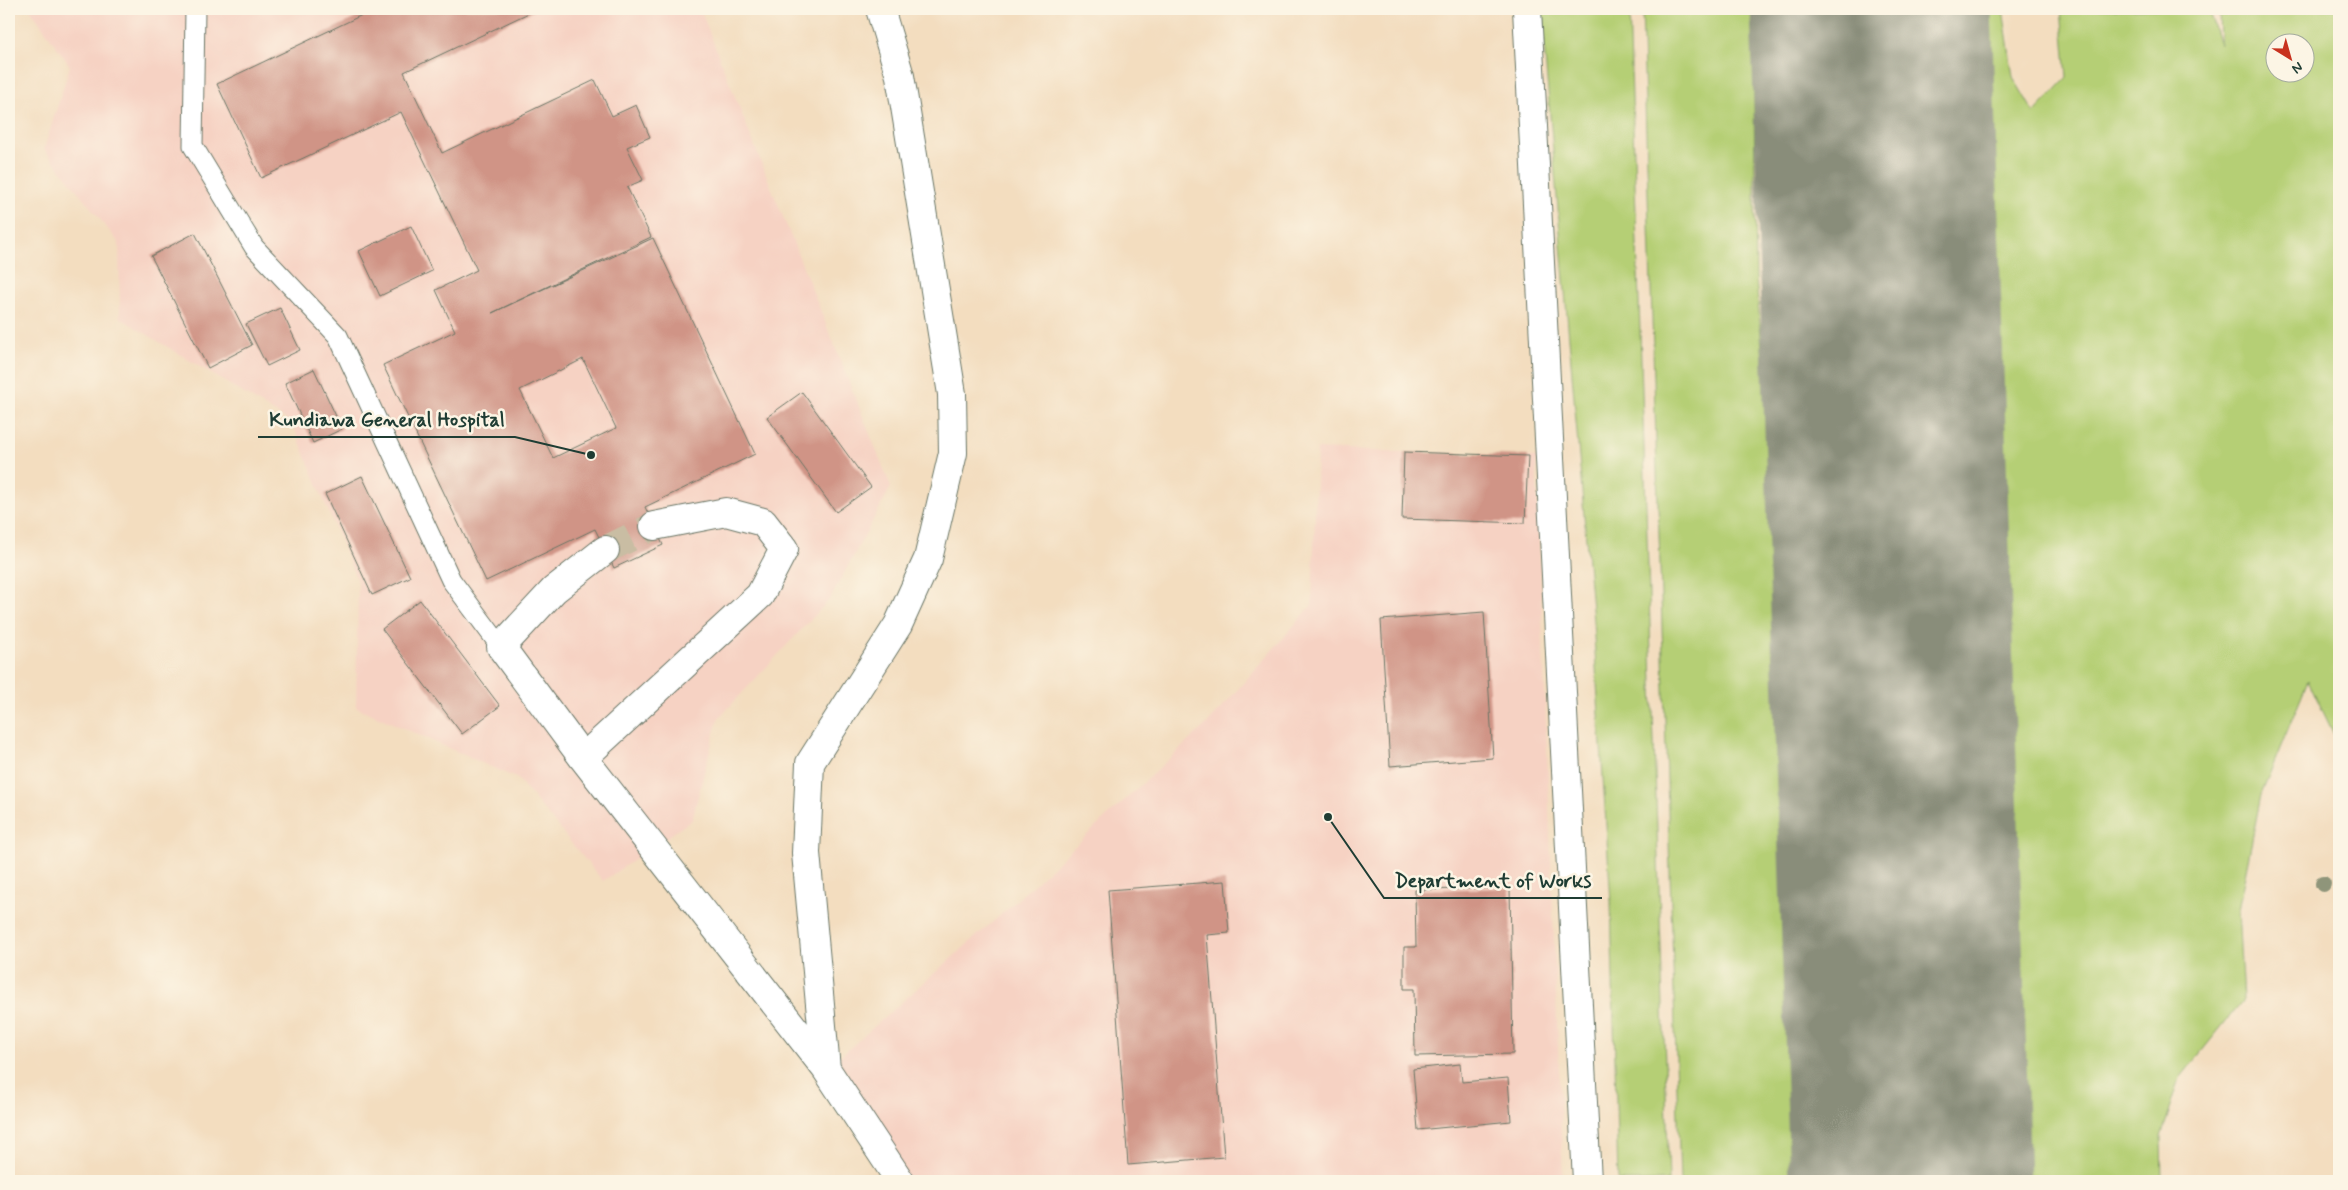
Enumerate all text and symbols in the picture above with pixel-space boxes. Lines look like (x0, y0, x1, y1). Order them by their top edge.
north arrow (2266, 32, 2316, 82)
text: N (2288, 58, 2306, 78)
callout: Kundiawa General Hospital (258, 402, 515, 437)
text: Kundiawa General Hospital (269, 407, 505, 434)
callout: Department of Works (1384, 863, 1602, 898)
text: Department of Works (1395, 868, 1591, 895)

